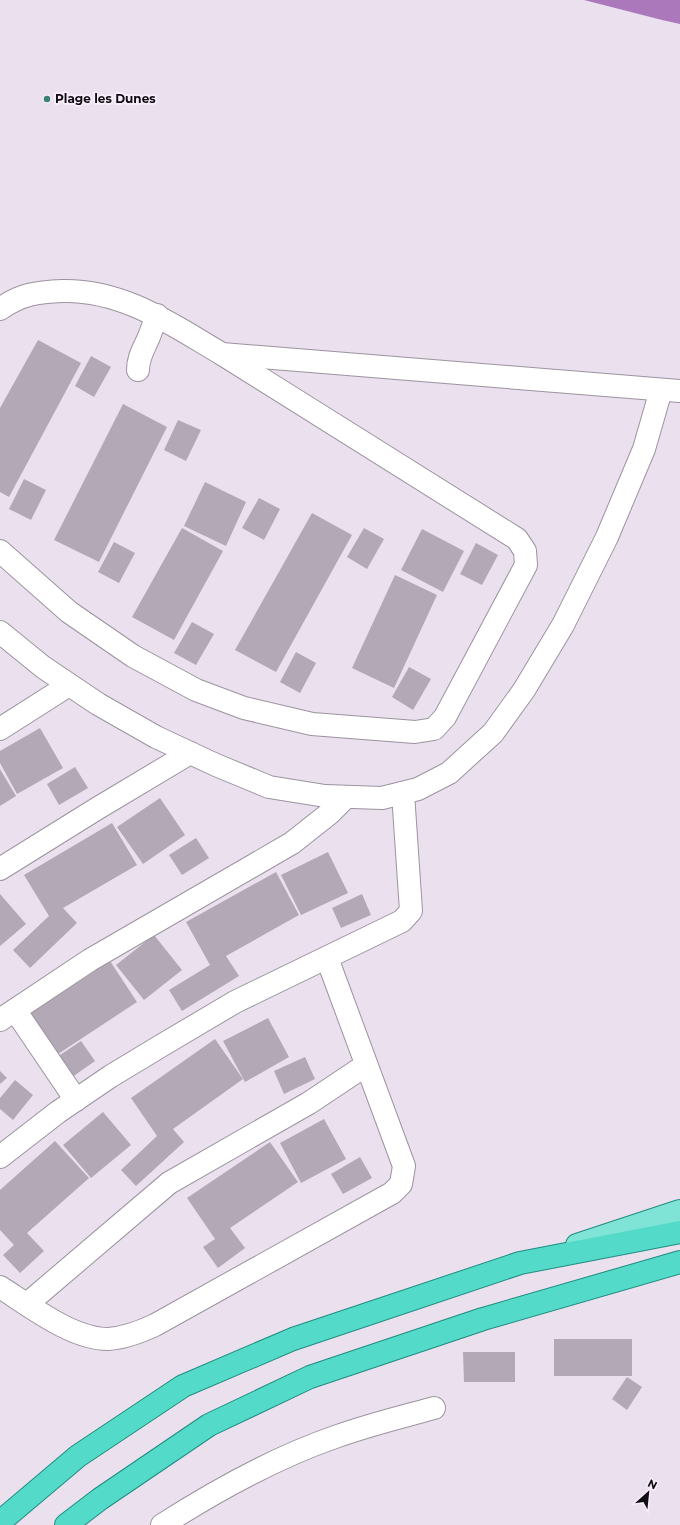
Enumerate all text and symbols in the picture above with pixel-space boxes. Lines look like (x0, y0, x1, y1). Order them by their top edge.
place label: Plage les Dunes (55, 91, 156, 106)
marker: Plage les Dunes (42, 94, 52, 104)
north arrow (628, 1473, 668, 1513)
text: N (645, 1476, 660, 1492)

